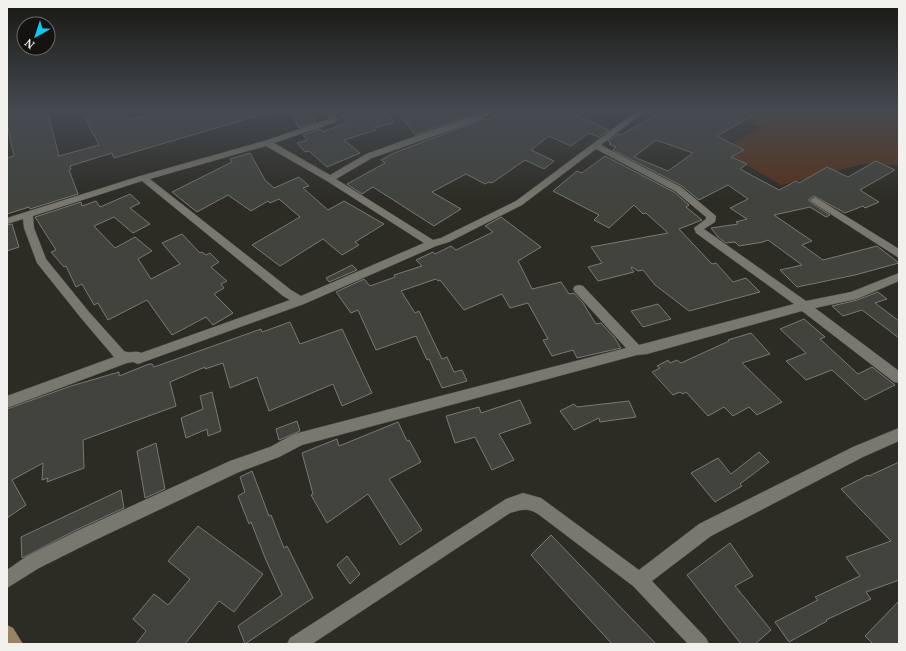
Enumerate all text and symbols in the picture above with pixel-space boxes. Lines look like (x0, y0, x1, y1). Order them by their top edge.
north arrow (16, 16, 56, 56)
text: N (21, 35, 37, 53)

